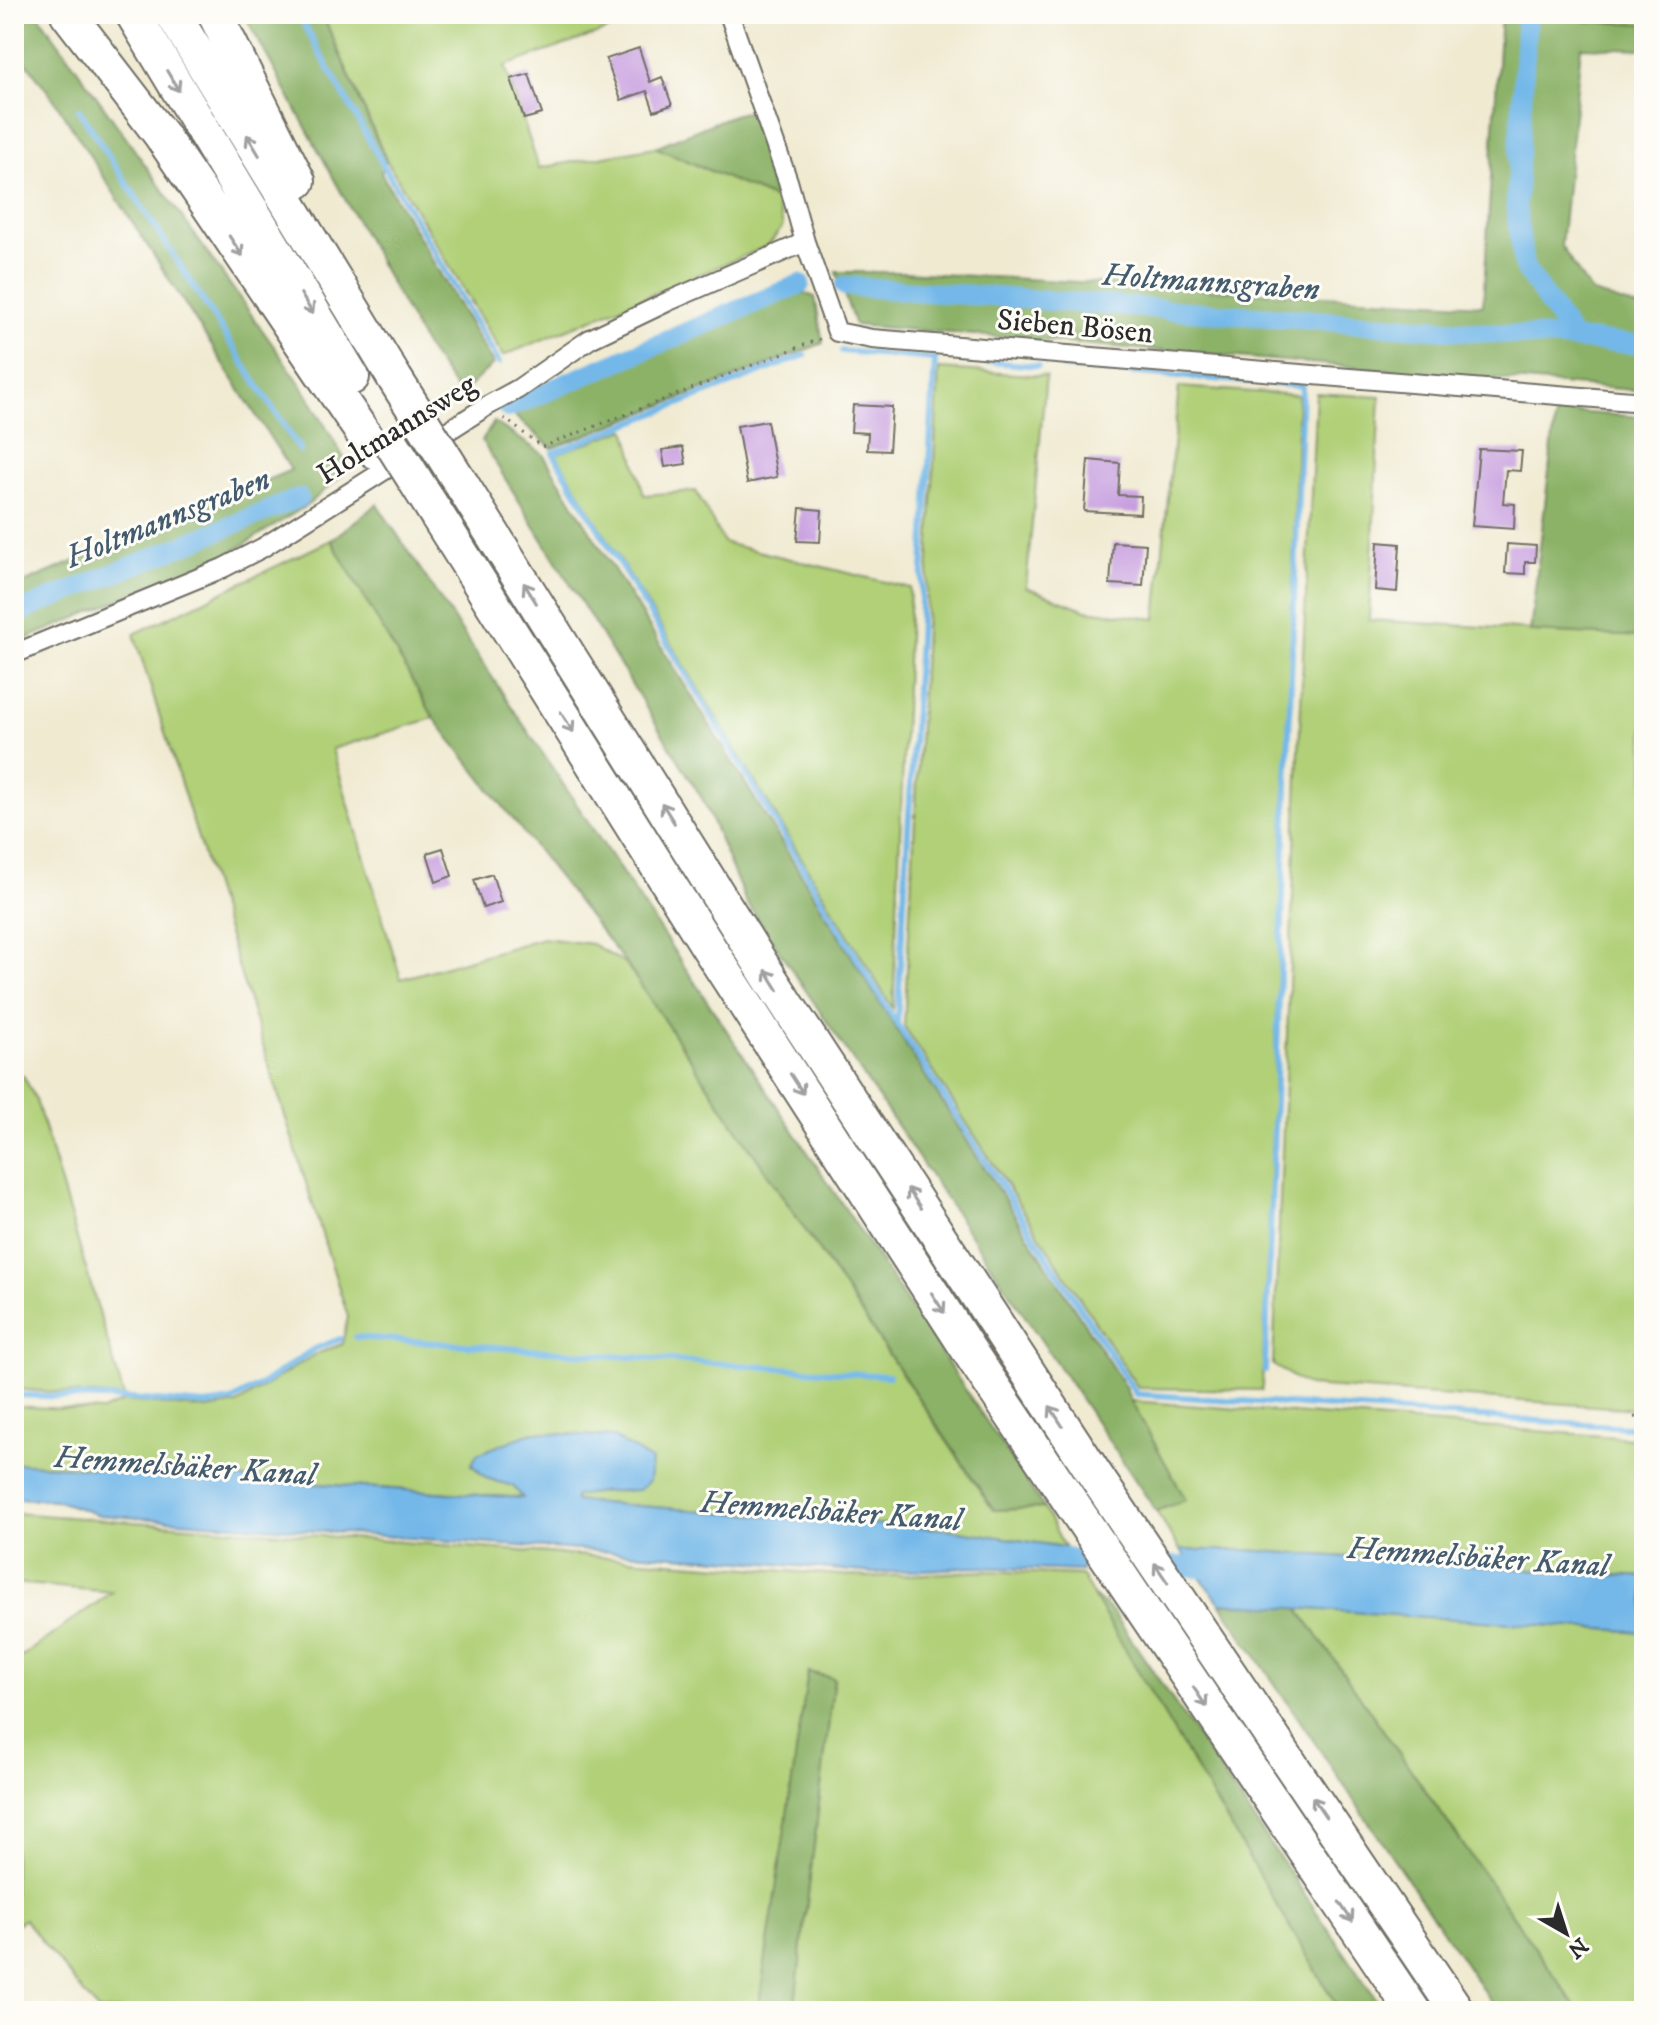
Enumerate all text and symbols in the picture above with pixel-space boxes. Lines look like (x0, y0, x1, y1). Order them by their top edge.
one-way arrow (165, 69, 181, 92)
one-way arrow (244, 134, 260, 157)
one-way arrow (228, 234, 244, 256)
water label: Holtmannsgraben (1100, 255, 1321, 311)
one-way arrow (300, 292, 316, 315)
street label: Sieben Bösen (996, 302, 1155, 352)
street label: Holtmannsweg (311, 366, 484, 494)
water label: Holtmannsgraben (59, 460, 276, 579)
one-way arrow (521, 582, 537, 605)
one-way arrow (559, 710, 575, 733)
one-way arrow (660, 802, 676, 825)
one-way arrow (763, 969, 779, 992)
one-way arrow (789, 1072, 805, 1095)
one-way arrow (906, 1187, 922, 1210)
one-way arrow (929, 1291, 946, 1313)
one-way arrow (1048, 1405, 1065, 1427)
water label: Hemmelsbäker Kanal (52, 1438, 321, 1496)
water label: Hemmelsbäker Kanal (698, 1483, 967, 1541)
water label: Hemmelsbäker Kanal (1345, 1529, 1614, 1587)
one-way arrow (1152, 1563, 1169, 1585)
one-way arrow (1193, 1685, 1209, 1708)
one-way arrow (1311, 1797, 1327, 1819)
north arrow (1526, 1893, 1606, 1973)
one-way arrow (1338, 1901, 1354, 1923)
text: N (1562, 1931, 1593, 1964)

